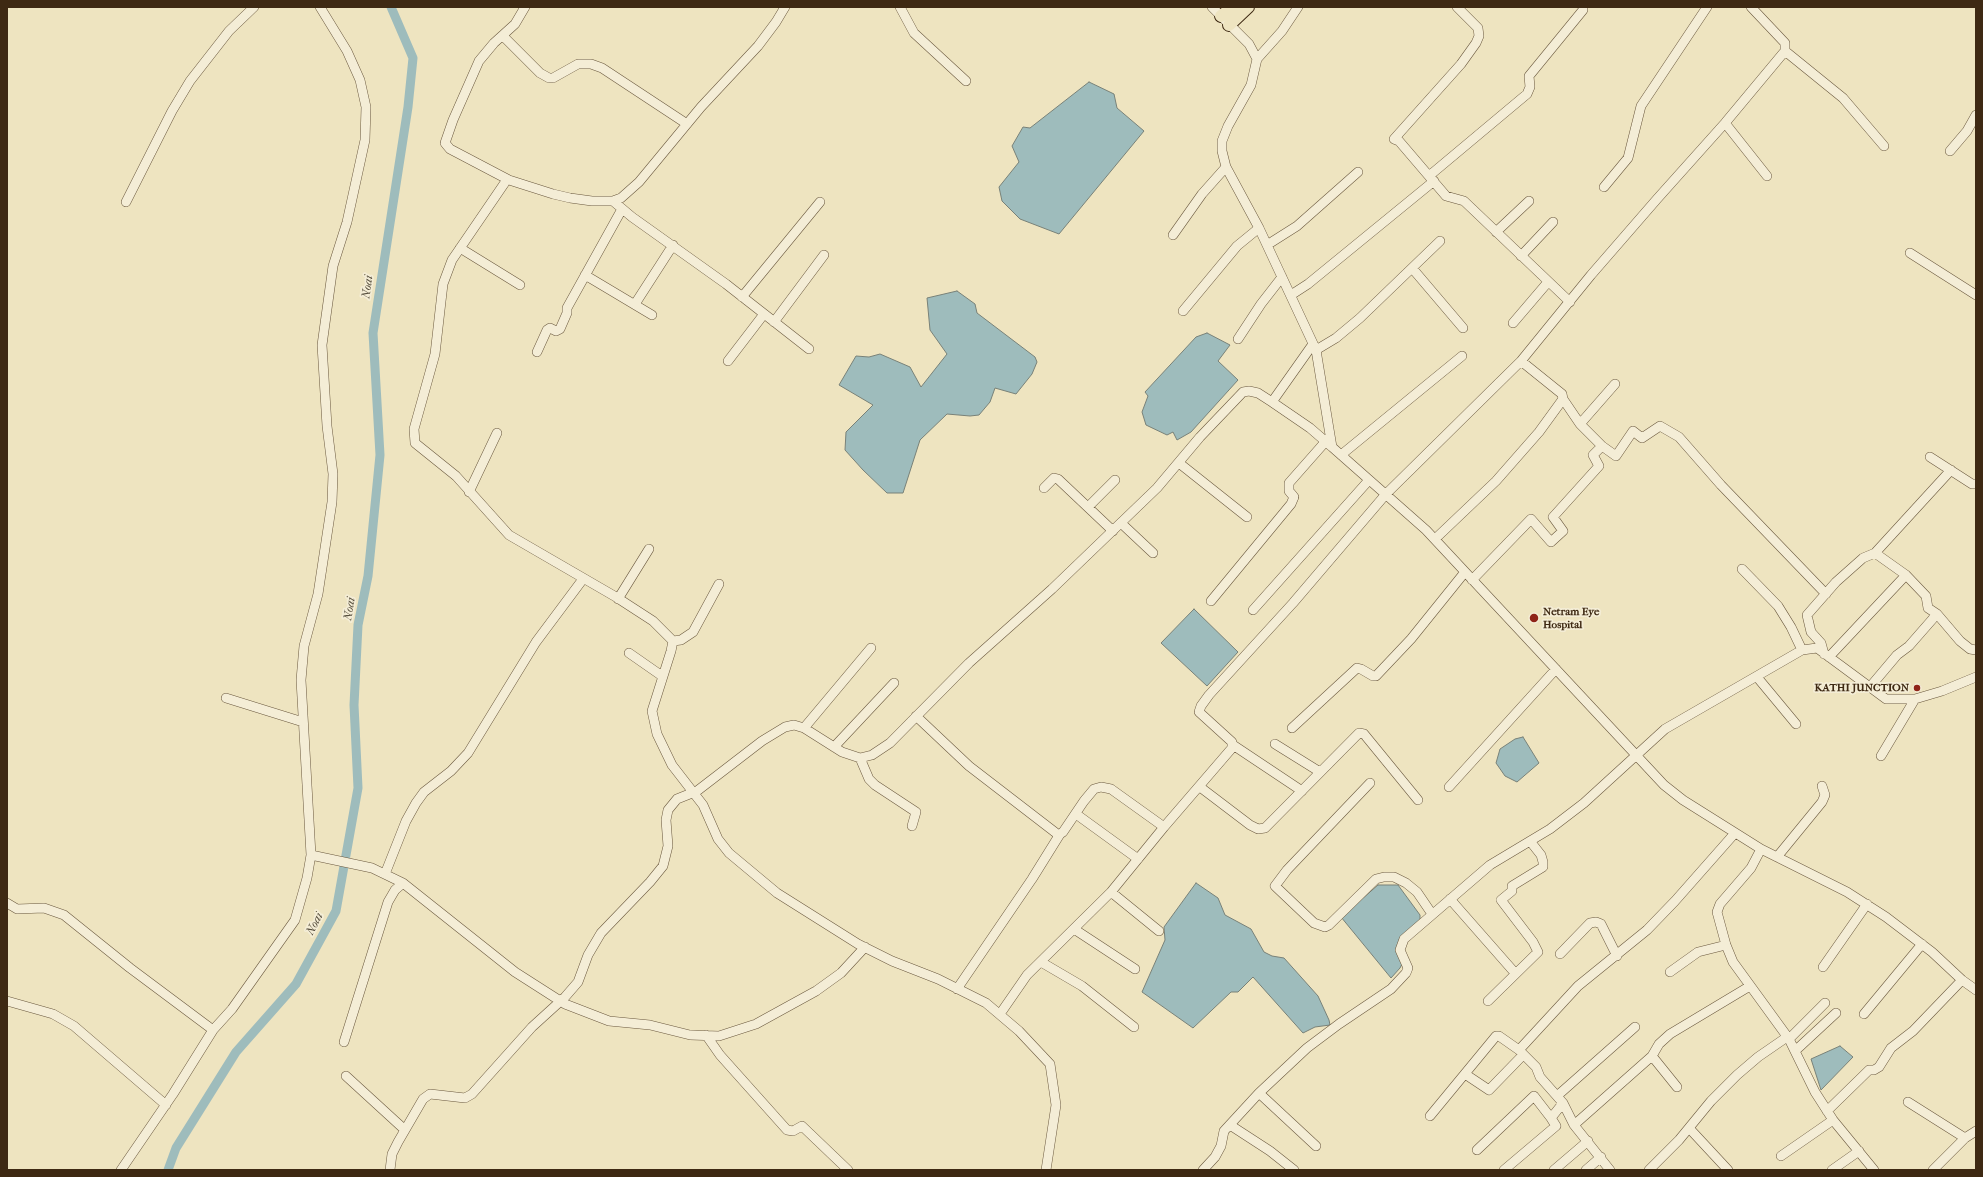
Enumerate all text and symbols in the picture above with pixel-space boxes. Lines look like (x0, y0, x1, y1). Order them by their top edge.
water label: Noai (359, 274, 377, 300)
water label: Noai (341, 596, 359, 622)
place label: Netram Eye Hospital (1543, 605, 1599, 631)
marker: Netram Eye Hospital (1528, 612, 1540, 624)
place label: KATHI JUNCTION (1815, 681, 1909, 695)
marker: KATHI JUNCTION (1912, 683, 1922, 693)
water label: Noai (303, 910, 327, 938)

